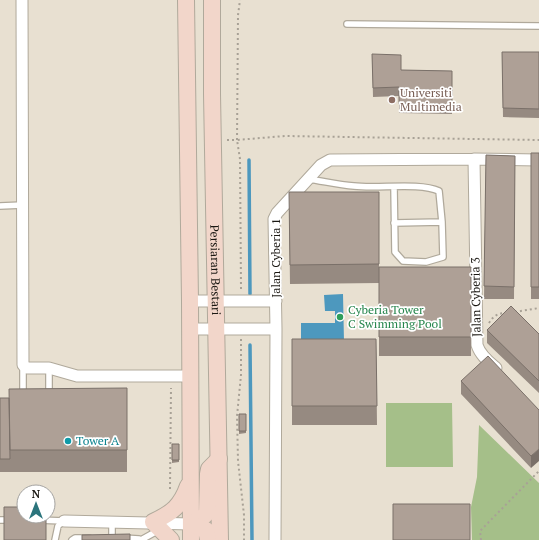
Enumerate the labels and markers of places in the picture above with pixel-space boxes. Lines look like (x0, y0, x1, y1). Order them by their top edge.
place label: Universiti Multimedia (400, 85, 462, 114)
marker: Universiti Multimedia (387, 95, 397, 105)
place label: Cyberia Tower C Swimming Pool (348, 302, 442, 331)
marker: Cyberia Tower C Swimming Pool (335, 312, 345, 322)
place label: Tower A (76, 433, 120, 448)
marker: Tower A (63, 436, 73, 446)

